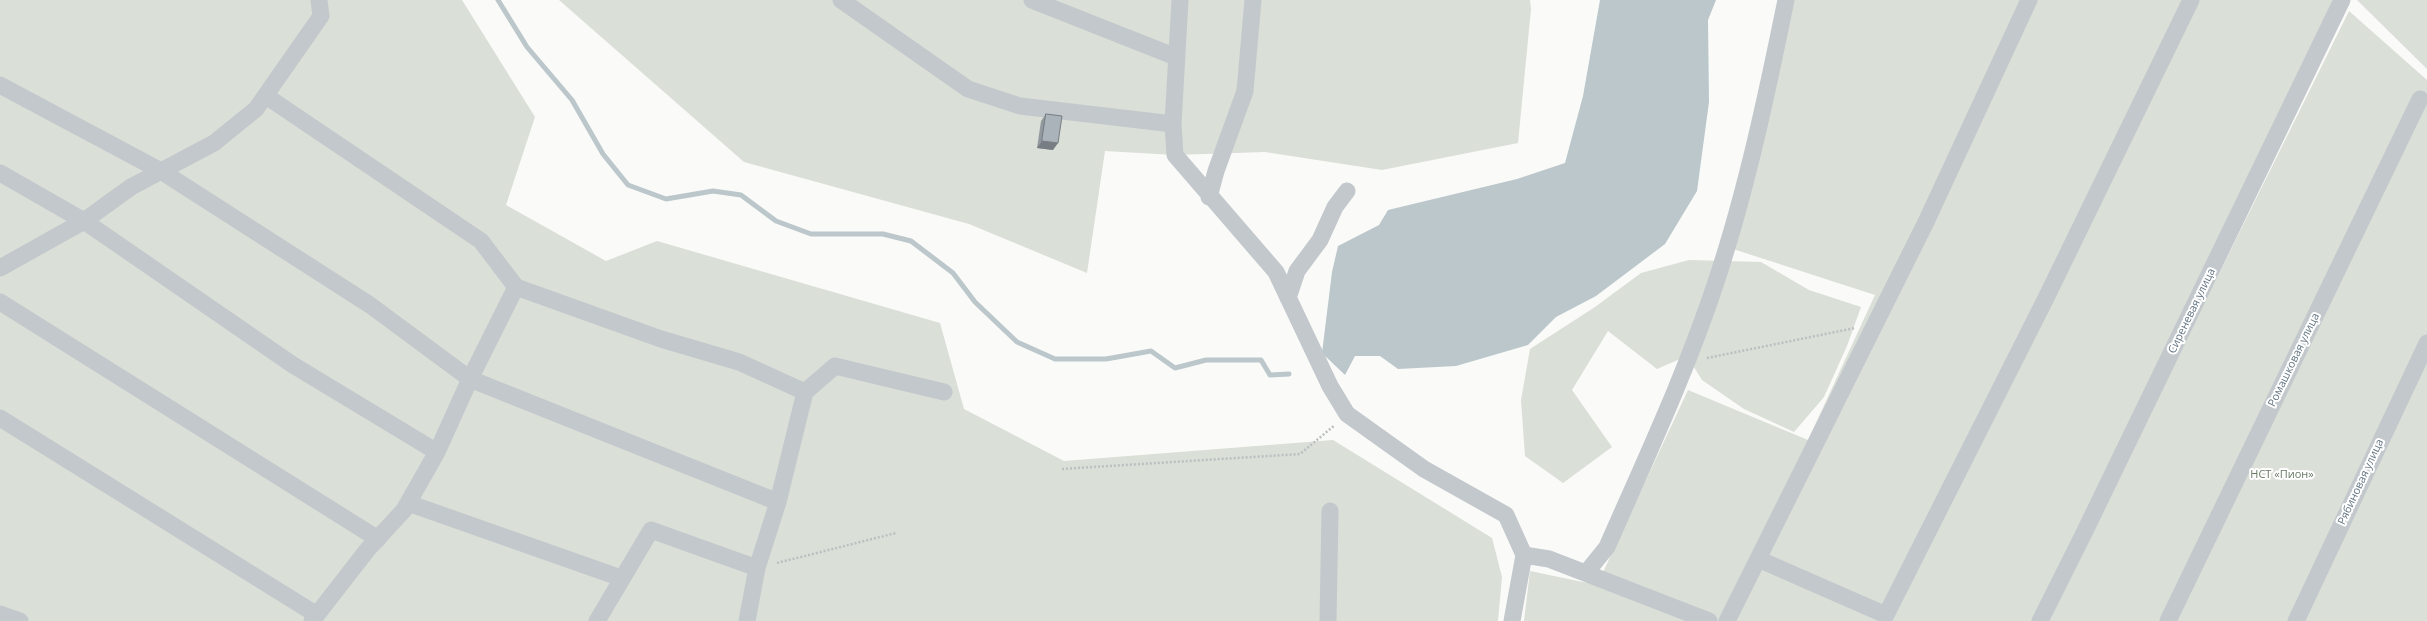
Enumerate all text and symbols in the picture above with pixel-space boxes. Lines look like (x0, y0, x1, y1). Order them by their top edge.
street label: Сиреневая улица (2166, 266, 2218, 356)
street label: Ромашковая улица (2266, 311, 2322, 409)
street label: Рябиновая улица (2335, 437, 2387, 527)
park label: НСТ «Пион» (2250, 468, 2314, 482)

